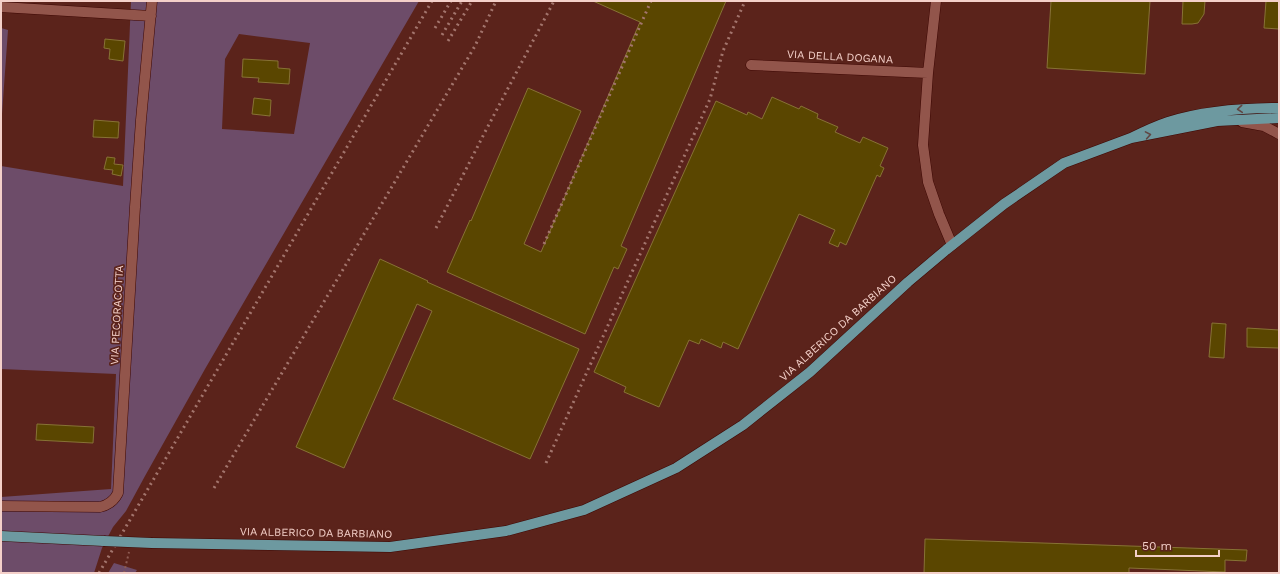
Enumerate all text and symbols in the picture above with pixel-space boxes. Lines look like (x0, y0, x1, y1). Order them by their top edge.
street label: VIA DELLA DOGANA (787, 48, 893, 66)
one-way arrow (1237, 104, 1243, 113)
one-way arrow (1145, 131, 1151, 140)
street label: VIA PECORACOTTA (108, 265, 126, 365)
street label: VIA ALBERICO DA BARBIANO (777, 272, 899, 384)
street label: VIA ALBERICO DA BARBIANO (240, 525, 392, 541)
scale bar (1136, 532, 1219, 558)
text: 50 m (1142, 539, 1172, 553)

